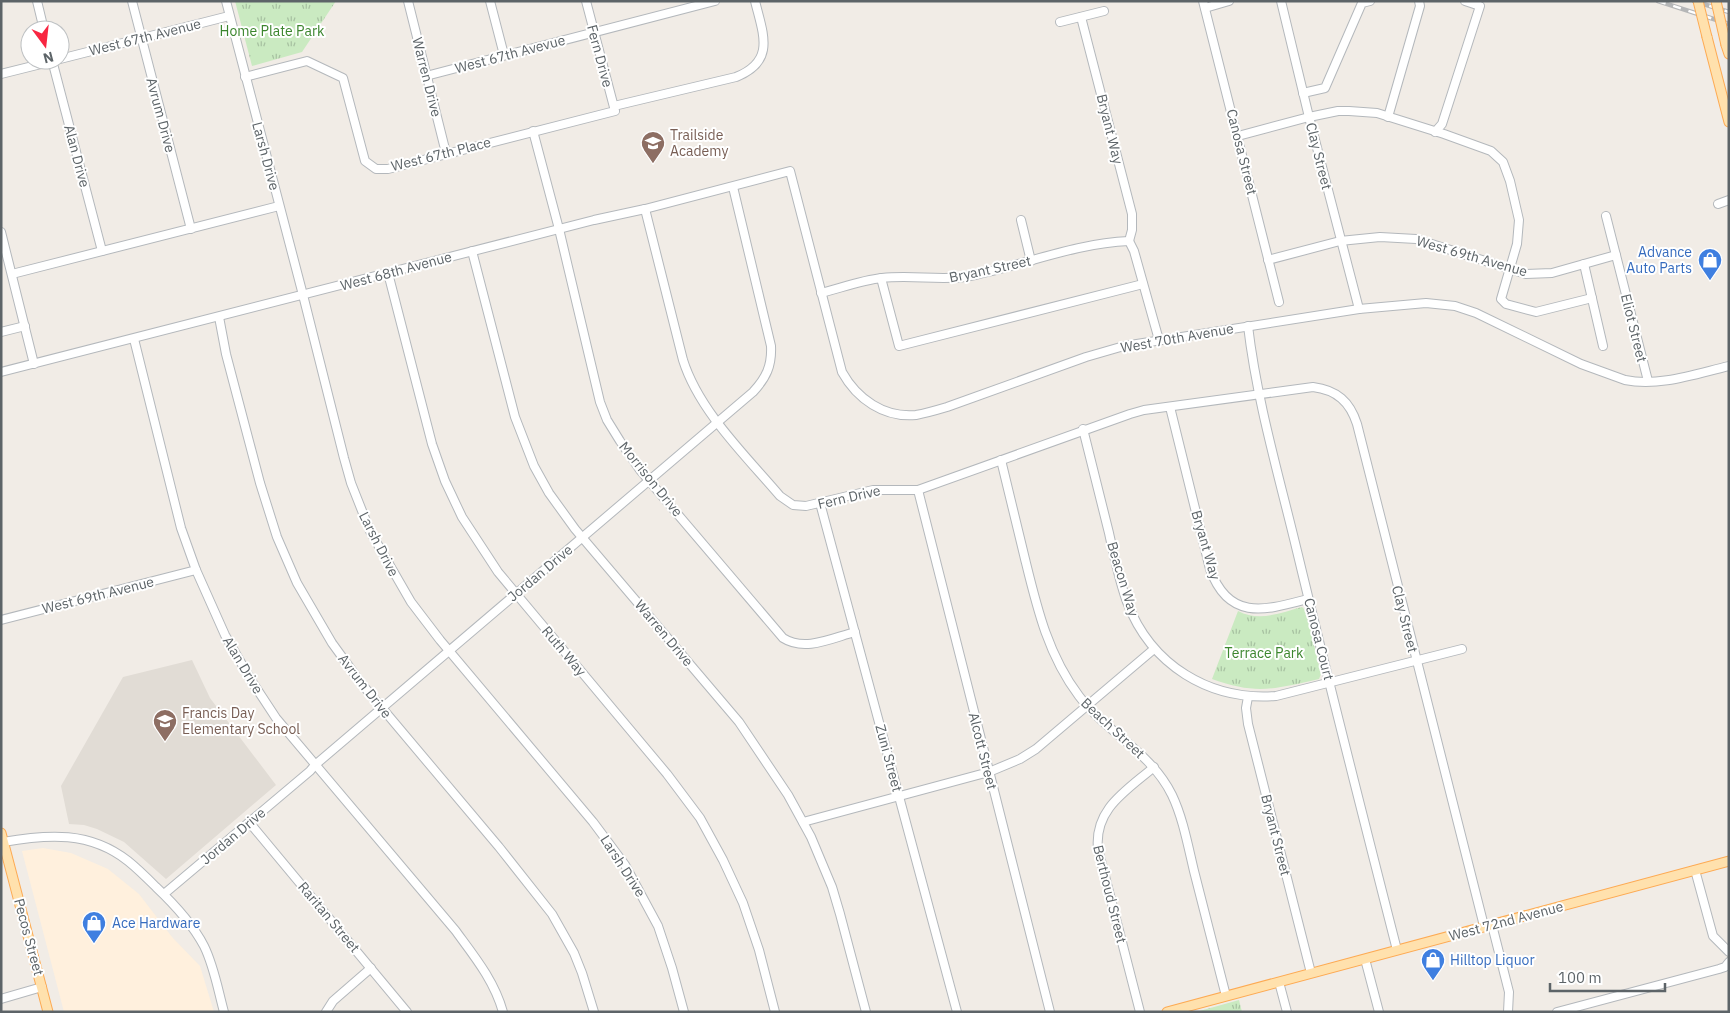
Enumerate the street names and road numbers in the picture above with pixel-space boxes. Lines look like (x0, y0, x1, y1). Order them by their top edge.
street label: West 67th Avenue (87, 14, 203, 60)
street label: Fern Drive (583, 23, 617, 90)
street label: West 67th Avevue (453, 31, 567, 77)
street label: Warren Drive (408, 35, 446, 119)
street label: Avrum Drive (142, 76, 180, 155)
street label: Bryant Way (1093, 92, 1127, 166)
street label: Canosa Street (1223, 107, 1261, 197)
street label: Larsh Drive (248, 120, 284, 193)
street label: Clay Street (1302, 121, 1336, 192)
street label: Alan Drive (60, 123, 94, 190)
street label: West 67th Place (389, 133, 493, 175)
street label: West 69th Avenue (1414, 232, 1530, 281)
street label: West 68th Avenue (338, 247, 454, 295)
street label: Bryant Street (947, 252, 1033, 286)
street label: Eliot Street (1617, 292, 1651, 364)
street label: West 70th Avenue (1119, 319, 1235, 357)
street label: Morrison Drive (615, 438, 687, 520)
street label: Fern Drive (816, 481, 883, 513)
street label: Bryant Way (1187, 508, 1225, 582)
street label: Larsh Drive (355, 509, 403, 580)
street label: Jordan Drive (504, 540, 576, 605)
street label: Beacon Way (1103, 540, 1143, 618)
street label: West 69th Avenue (40, 572, 156, 618)
street label: Clay Street (1388, 584, 1422, 655)
street label: Warren Drive (631, 596, 697, 670)
street label: Canosa Court (1300, 596, 1338, 682)
street label: Ruth Way (538, 622, 590, 680)
street label: Alan Drive (219, 633, 267, 697)
street label: Avrum Drive (334, 650, 396, 722)
street label: Beach Street (1077, 694, 1149, 762)
street label: Alcott Street (965, 710, 1001, 792)
street label: Zuni Street (871, 722, 907, 794)
street label: Bryant Street (1257, 792, 1295, 878)
street label: Jordan Drive (197, 803, 269, 868)
street label: Larsh Drive (596, 832, 650, 901)
street label: Berthoud Street (1089, 843, 1131, 945)
street label: Raritan Street (294, 878, 364, 956)
street label: Pecos Street (10, 896, 48, 978)
street label: West 72nd Avenue (1447, 897, 1566, 945)

